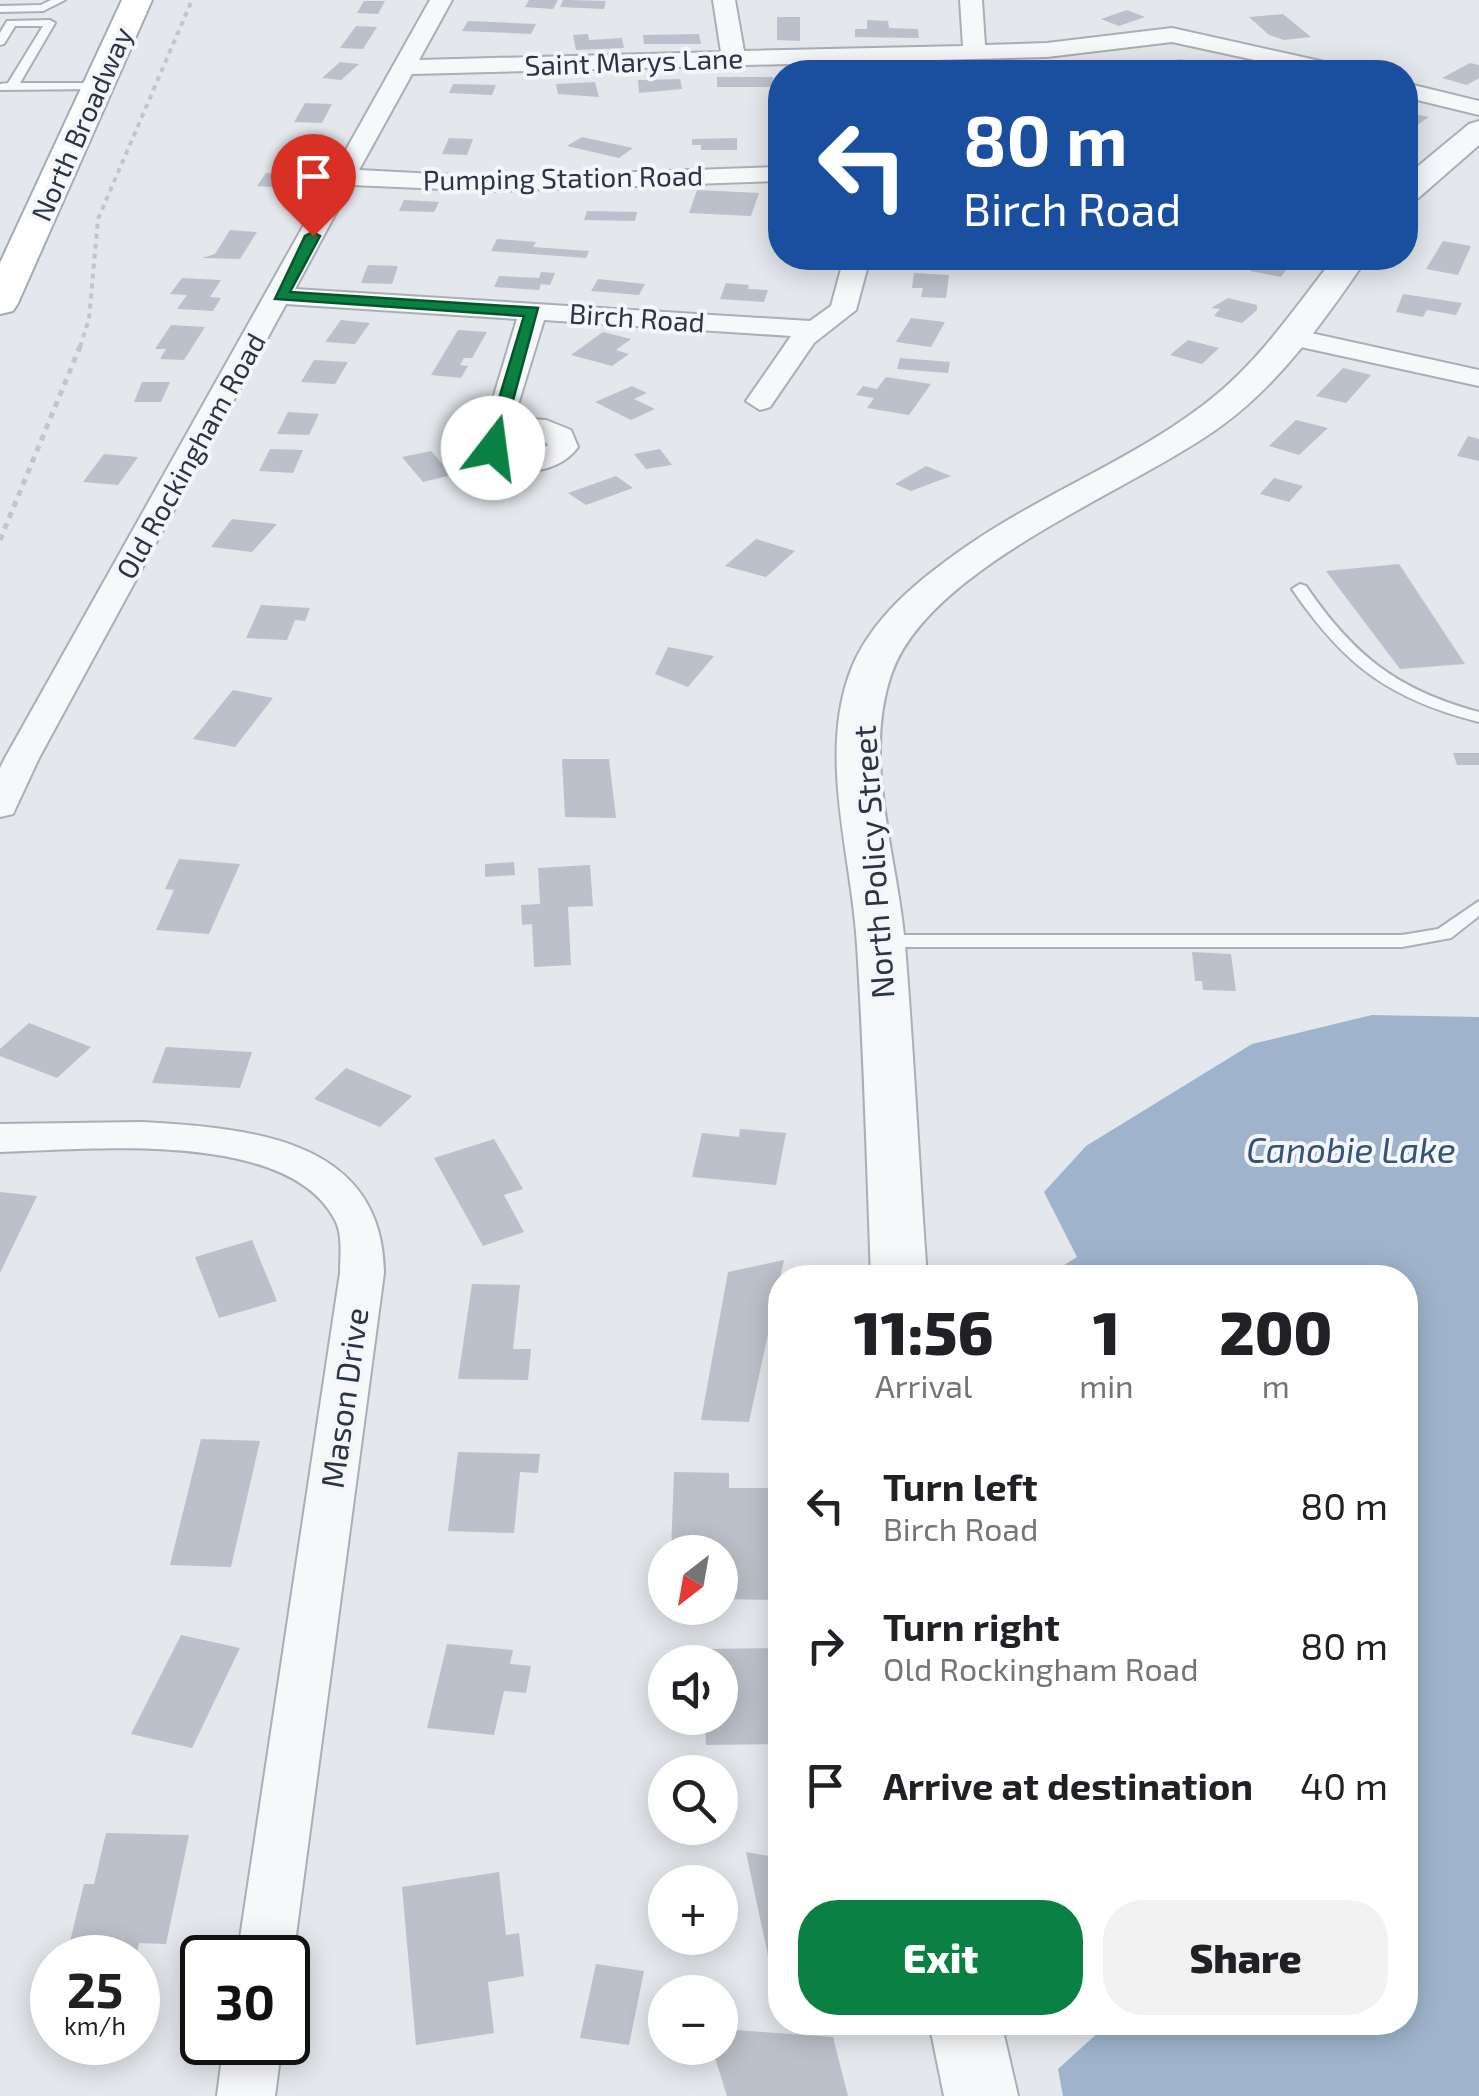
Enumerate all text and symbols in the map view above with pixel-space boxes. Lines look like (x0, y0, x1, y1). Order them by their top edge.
street label: North Broadway (23, 21, 139, 226)
street label: Saint Marys Lane (524, 40, 744, 82)
text: 80 m (963, 96, 1128, 180)
icon: left (798, 100, 928, 230)
pin (271, 134, 356, 237)
icon: arrive (286, 149, 341, 204)
street label: Pumping Station Road (422, 158, 703, 196)
text: Birch Road (963, 181, 1181, 235)
street label: Birch Road (568, 295, 706, 339)
street label: Old Rockingham Road (108, 327, 272, 584)
position arrow (441, 396, 545, 500)
street label: North Policy Street (844, 724, 901, 1000)
water label: Canobie Lake (1246, 1128, 1456, 1170)
text: 11:56 (854, 1295, 994, 1367)
text: 1 (1093, 1295, 1120, 1367)
text: 200 (1219, 1295, 1332, 1367)
street label: Mason Drive (312, 1305, 374, 1490)
text: Arrival (875, 1366, 972, 1404)
text: min (1079, 1366, 1134, 1404)
text: m (1262, 1366, 1290, 1404)
text: Turn left (883, 1463, 1038, 1509)
icon: left (798, 1478, 853, 1533)
text: 80 m (1300, 1482, 1388, 1528)
text: Birch Road (883, 1509, 1038, 1547)
north arrow (648, 1535, 738, 1625)
map controls (648, 1535, 738, 2065)
text: Turn right (883, 1603, 1060, 1649)
icon: right (798, 1618, 853, 1673)
text: 80 m (1300, 1622, 1388, 1668)
button: sound (648, 1645, 738, 1735)
text: Old Rockingham Road (883, 1649, 1199, 1687)
button: search (648, 1755, 738, 1845)
icon: arrive (798, 1758, 853, 1813)
text: Arrive at destination (883, 1762, 1253, 1808)
text: 40 m (1300, 1762, 1388, 1808)
button: + (648, 1865, 738, 1955)
button: Exit (798, 1900, 1083, 2015)
button: Share (1103, 1900, 1388, 2015)
speed limit sign: 30 (180, 1935, 310, 2065)
text: 25 (67, 1958, 123, 2018)
button: − (648, 1975, 738, 2065)
text: km/h (64, 2010, 126, 2040)

